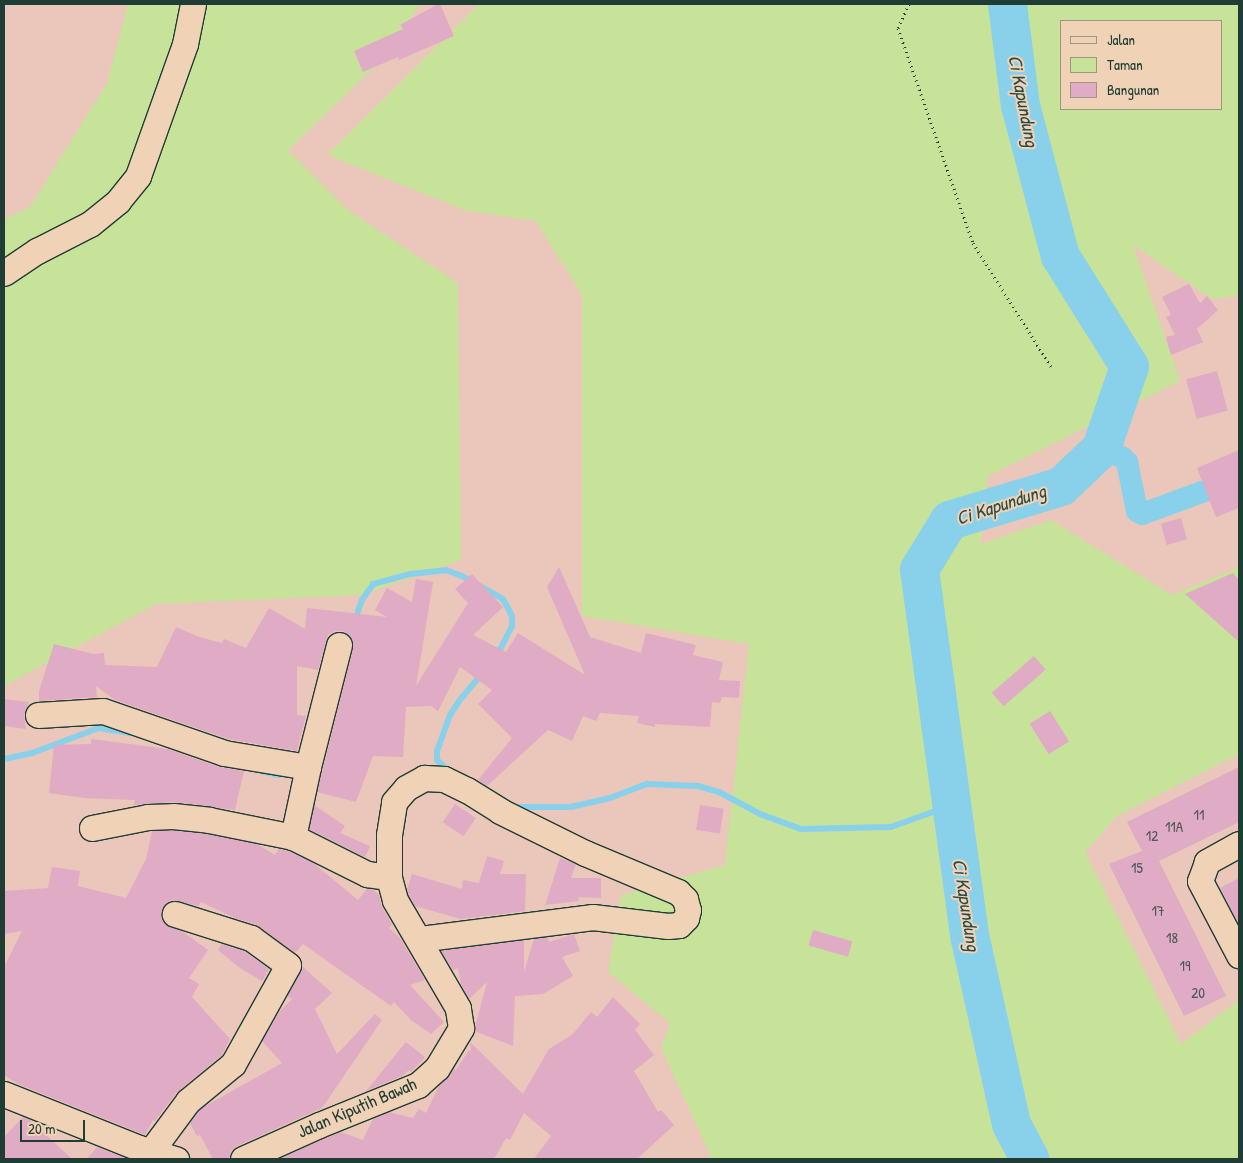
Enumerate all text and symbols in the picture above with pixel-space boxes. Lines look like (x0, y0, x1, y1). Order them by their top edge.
legend (1060, 20, 1223, 110)
text: Jalan (1107, 29, 1135, 50)
water label: Ci Kapundung (1003, 53, 1043, 149)
text: Taman (1107, 54, 1143, 75)
text: Bangunan (1107, 79, 1159, 100)
water label: Ci Kapundung (953, 480, 1049, 530)
house number: 11 (1194, 806, 1204, 824)
house number: 11A (1165, 818, 1183, 836)
house number: 12 (1146, 827, 1158, 845)
water label: Ci Kapundung (947, 857, 985, 953)
house number: 15 (1131, 859, 1143, 877)
house number: 17 (1152, 902, 1164, 920)
house number: 18 (1166, 929, 1178, 947)
house number: 19 (1180, 957, 1190, 975)
house number: 20 (1191, 984, 1205, 1002)
street label: Jalan Kiputih Bawah (294, 1073, 420, 1143)
scale bar (22, 1110, 88, 1142)
text: 20 m (28, 1118, 55, 1139)

